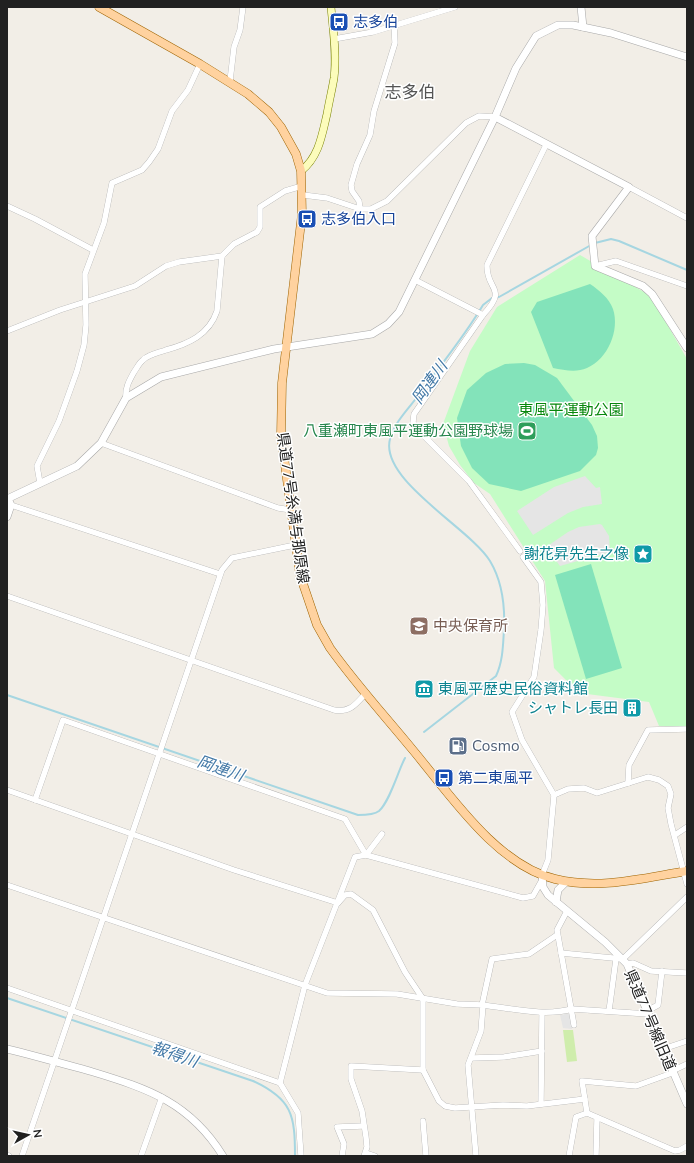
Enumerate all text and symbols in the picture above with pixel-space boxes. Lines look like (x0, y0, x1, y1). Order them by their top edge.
bus stop icon: 志多伯 (328, 11, 350, 33)
place label: 志多伯 (353, 12, 398, 31)
district label: 志多伯 (385, 81, 436, 102)
bus stop icon: 志多伯入口 (296, 208, 318, 230)
place label: 志多伯入口 (321, 209, 396, 228)
water label: 岡連川 (407, 355, 452, 407)
park label: 東風平運動公園 (518, 400, 624, 419)
sports icon: 八重瀬町東風平運動公園野球場 (516, 420, 538, 442)
place label: 八重瀬町東風平運動公園野球場 (303, 421, 513, 440)
street label: 県道77号糸満与那原線 (273, 431, 314, 585)
place icon: 謝花昇先生之像 (632, 543, 654, 565)
place label: 謝花昇先生之像 (524, 544, 629, 563)
school or university icon: 中央保育所 (408, 615, 430, 637)
place label: 中央保育所 (433, 616, 508, 635)
museum icon: 東風平歴史民俗資料館 (413, 678, 435, 700)
place label: 東風平歴史民俗資料館 (438, 679, 588, 698)
building icon: シャトレ長田 (621, 697, 643, 719)
place label: シャトレ長田 (528, 698, 618, 717)
fuel station icon: Cosmo (447, 735, 469, 757)
place label: Cosmo (472, 736, 519, 755)
water label: 岡連川 (195, 751, 249, 786)
bus stop icon: 第二東風平 (433, 767, 455, 789)
place label: 第二東風平 (458, 768, 533, 787)
street label: 県道77号線旧道 (621, 966, 680, 1073)
water label: 報得川 (149, 1037, 203, 1072)
north arrow (8, 1115, 48, 1155)
text: N (30, 1129, 45, 1139)

